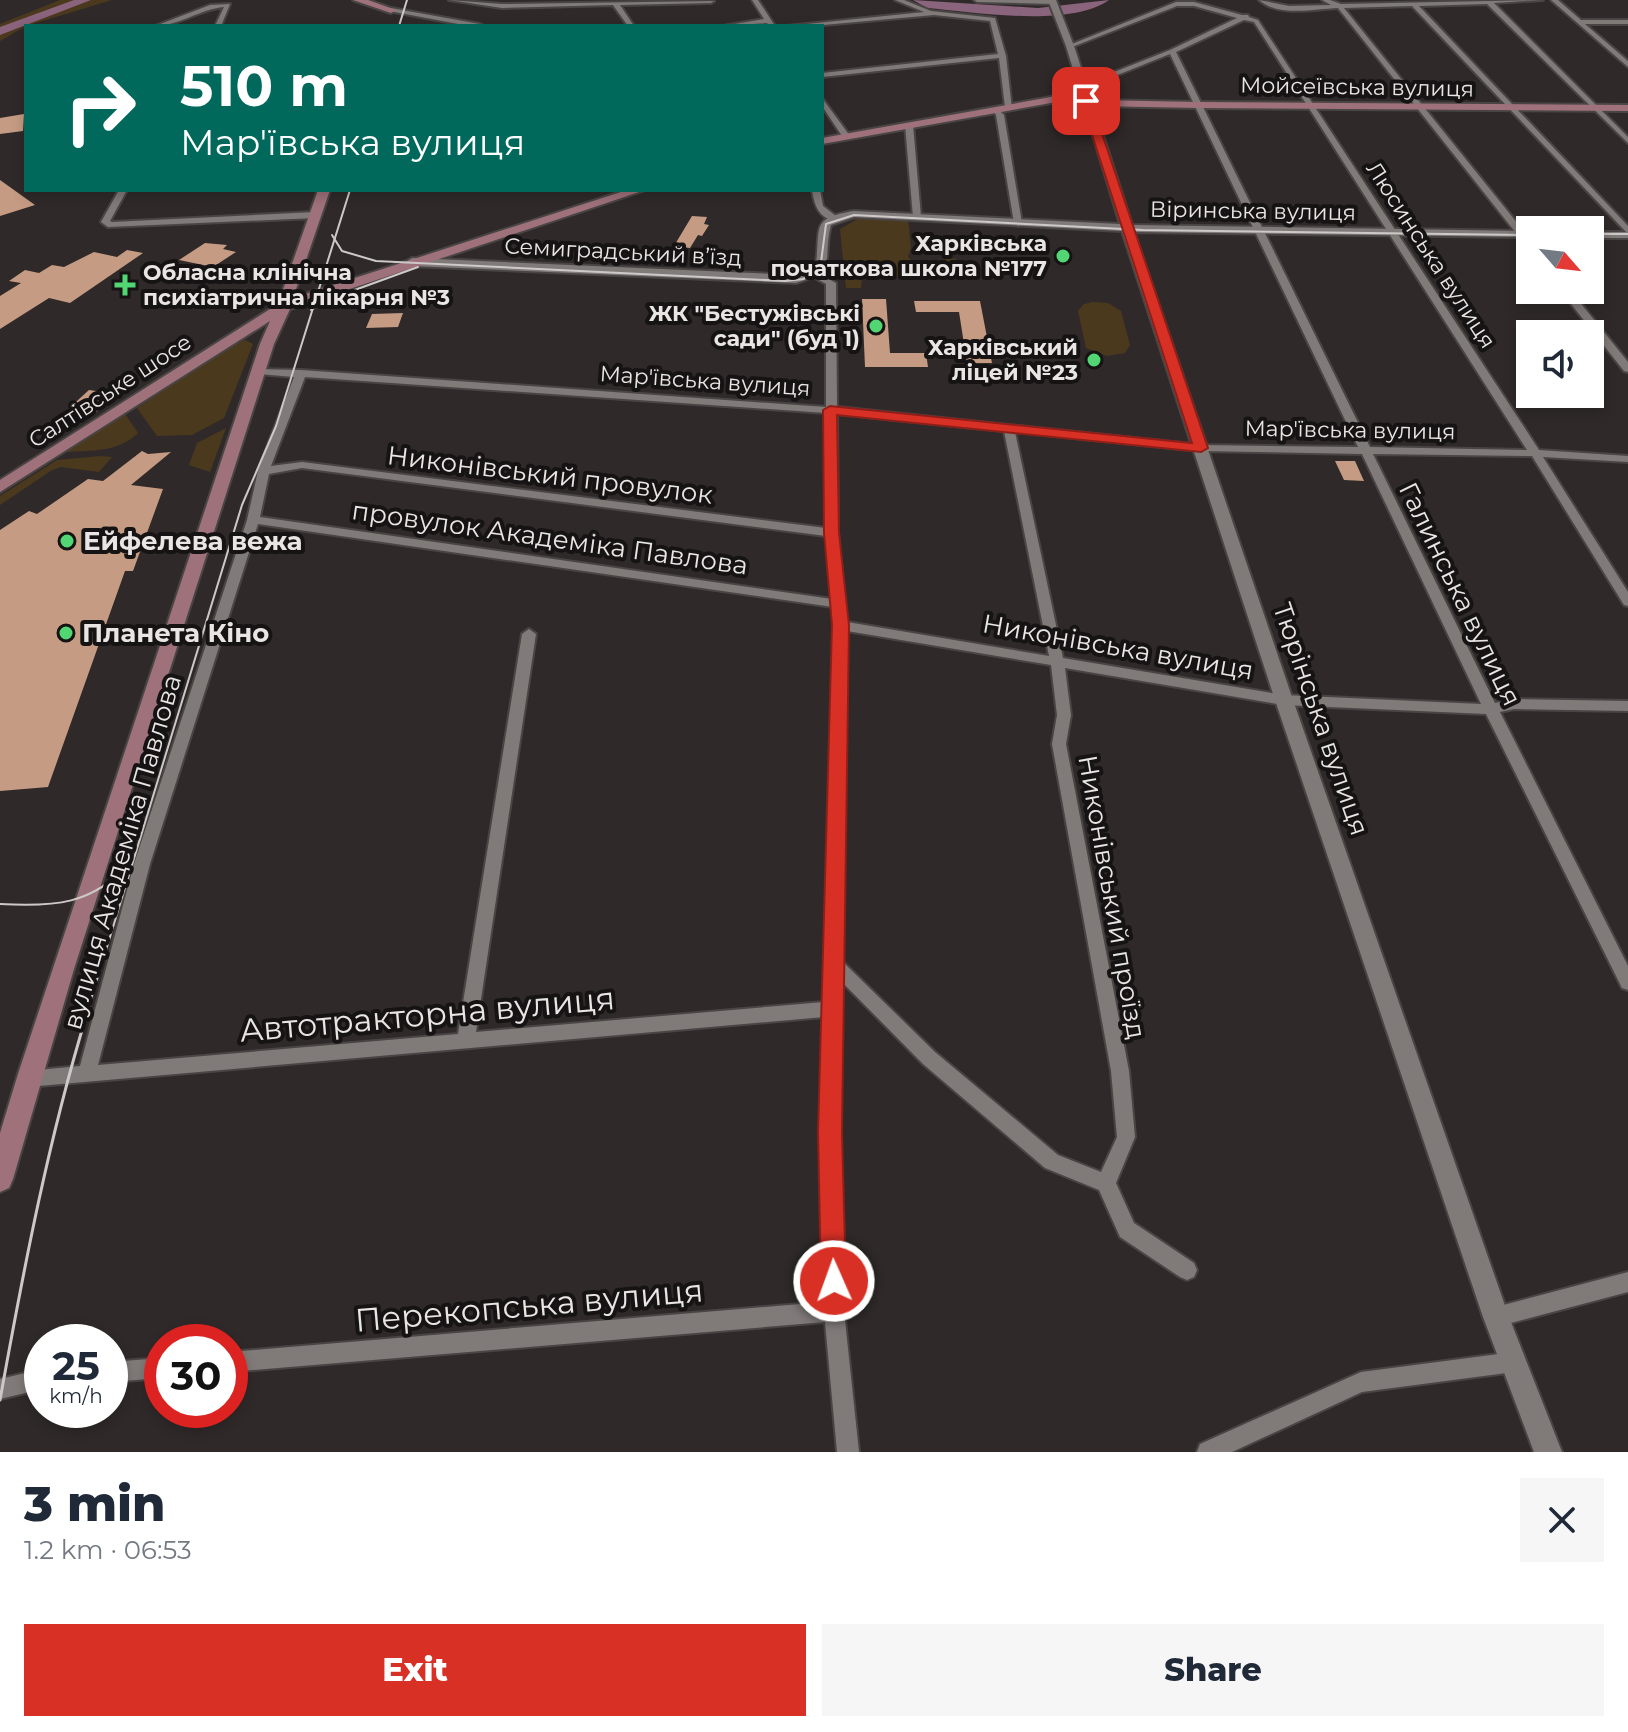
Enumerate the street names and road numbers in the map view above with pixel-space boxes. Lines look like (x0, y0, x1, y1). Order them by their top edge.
street label: Мойсеївська вулиця (1240, 71, 1474, 103)
street label: Люсинська вулиця (1361, 157, 1501, 353)
street label: Віринська вулиця (1150, 196, 1356, 226)
street label: Семиградський в’їзд (504, 232, 742, 272)
street label: Салтівське шосе (23, 328, 197, 454)
street label: Мар'ївська вулиця (599, 360, 811, 402)
street label: Мар'ївська вулиця (1244, 415, 1456, 445)
street label: Никонівський провулок (385, 439, 715, 511)
street label: Галинська вулиця (1392, 477, 1528, 711)
street label: провулок Академіка Павлова (350, 494, 750, 582)
street label: Тюрінська вулиця (1266, 599, 1376, 839)
street label: Никонівська вулиця (980, 607, 1256, 687)
street label: вулиця Академіка Павлова (56, 671, 188, 1033)
street label: Никонівський проїзд (1071, 753, 1153, 1041)
street label: Автотракторна вулиця (238, 978, 616, 1050)
street label: Перекопська вулиця (353, 1270, 705, 1340)

